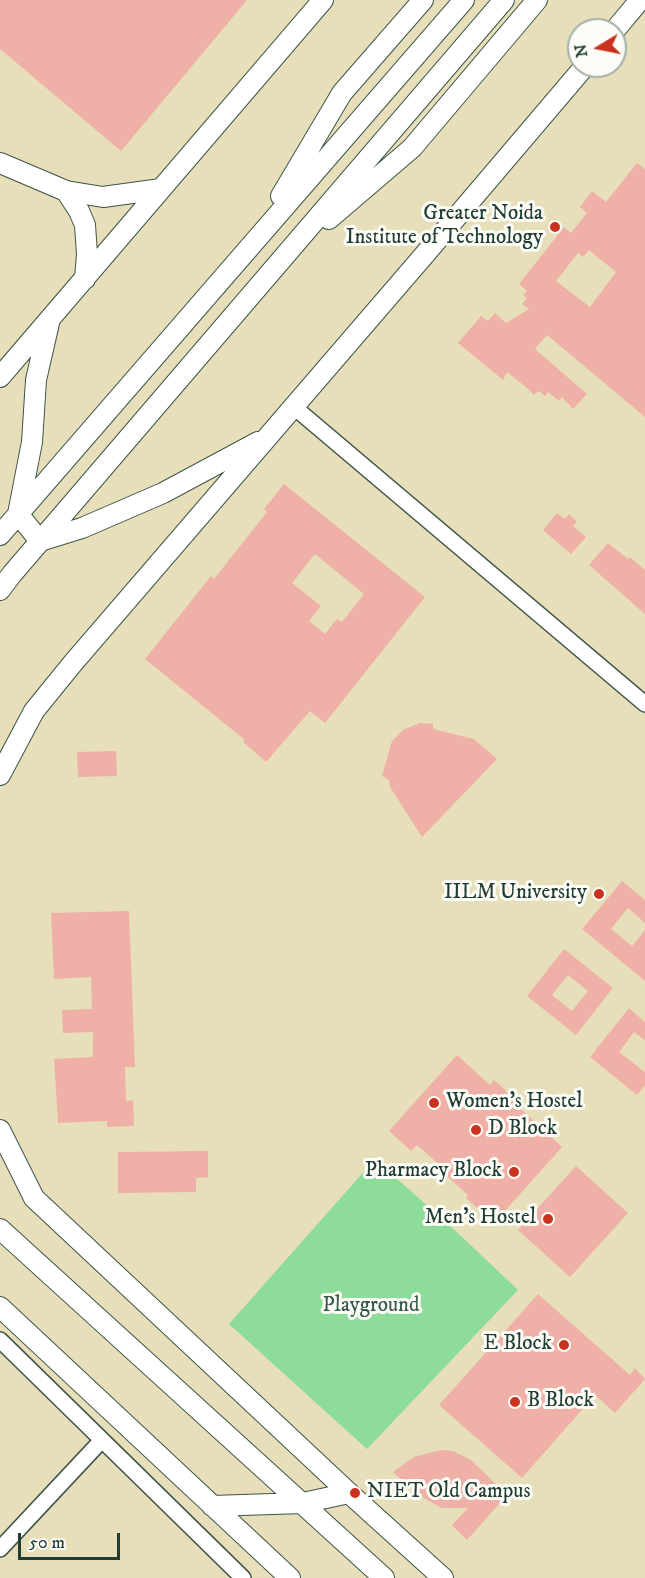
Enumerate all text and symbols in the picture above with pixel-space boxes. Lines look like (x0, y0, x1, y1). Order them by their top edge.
north arrow (567, 18, 627, 78)
text: N (570, 43, 592, 59)
place label: Greater Noida Institute of Technology (346, 202, 543, 252)
marker: Greater Noida Institute of Technology (548, 220, 562, 234)
place label: IILM University (444, 881, 587, 907)
marker: IILM University (592, 887, 606, 901)
place label: Women's Hostel (446, 1090, 582, 1116)
marker: Women's Hostel (427, 1096, 441, 1110)
place label: D Block (488, 1117, 557, 1143)
marker: D Block (469, 1123, 483, 1137)
place label: Pharmacy Block (365, 1159, 502, 1185)
marker: Pharmacy Block (507, 1165, 521, 1179)
place label: Men's Hostel (425, 1206, 536, 1232)
marker: Men's Hostel (541, 1212, 555, 1226)
park label: Playground (323, 1294, 419, 1320)
place label: E Block (484, 1332, 552, 1358)
marker: E Block (557, 1338, 571, 1352)
place label: B Block (527, 1389, 594, 1415)
marker: B Block (508, 1395, 522, 1409)
place label: NIET Old Campus (367, 1480, 531, 1506)
marker: NIET Old Campus (348, 1486, 362, 1500)
scale bar (21, 1521, 123, 1559)
text: 50 m (29, 1532, 65, 1554)

